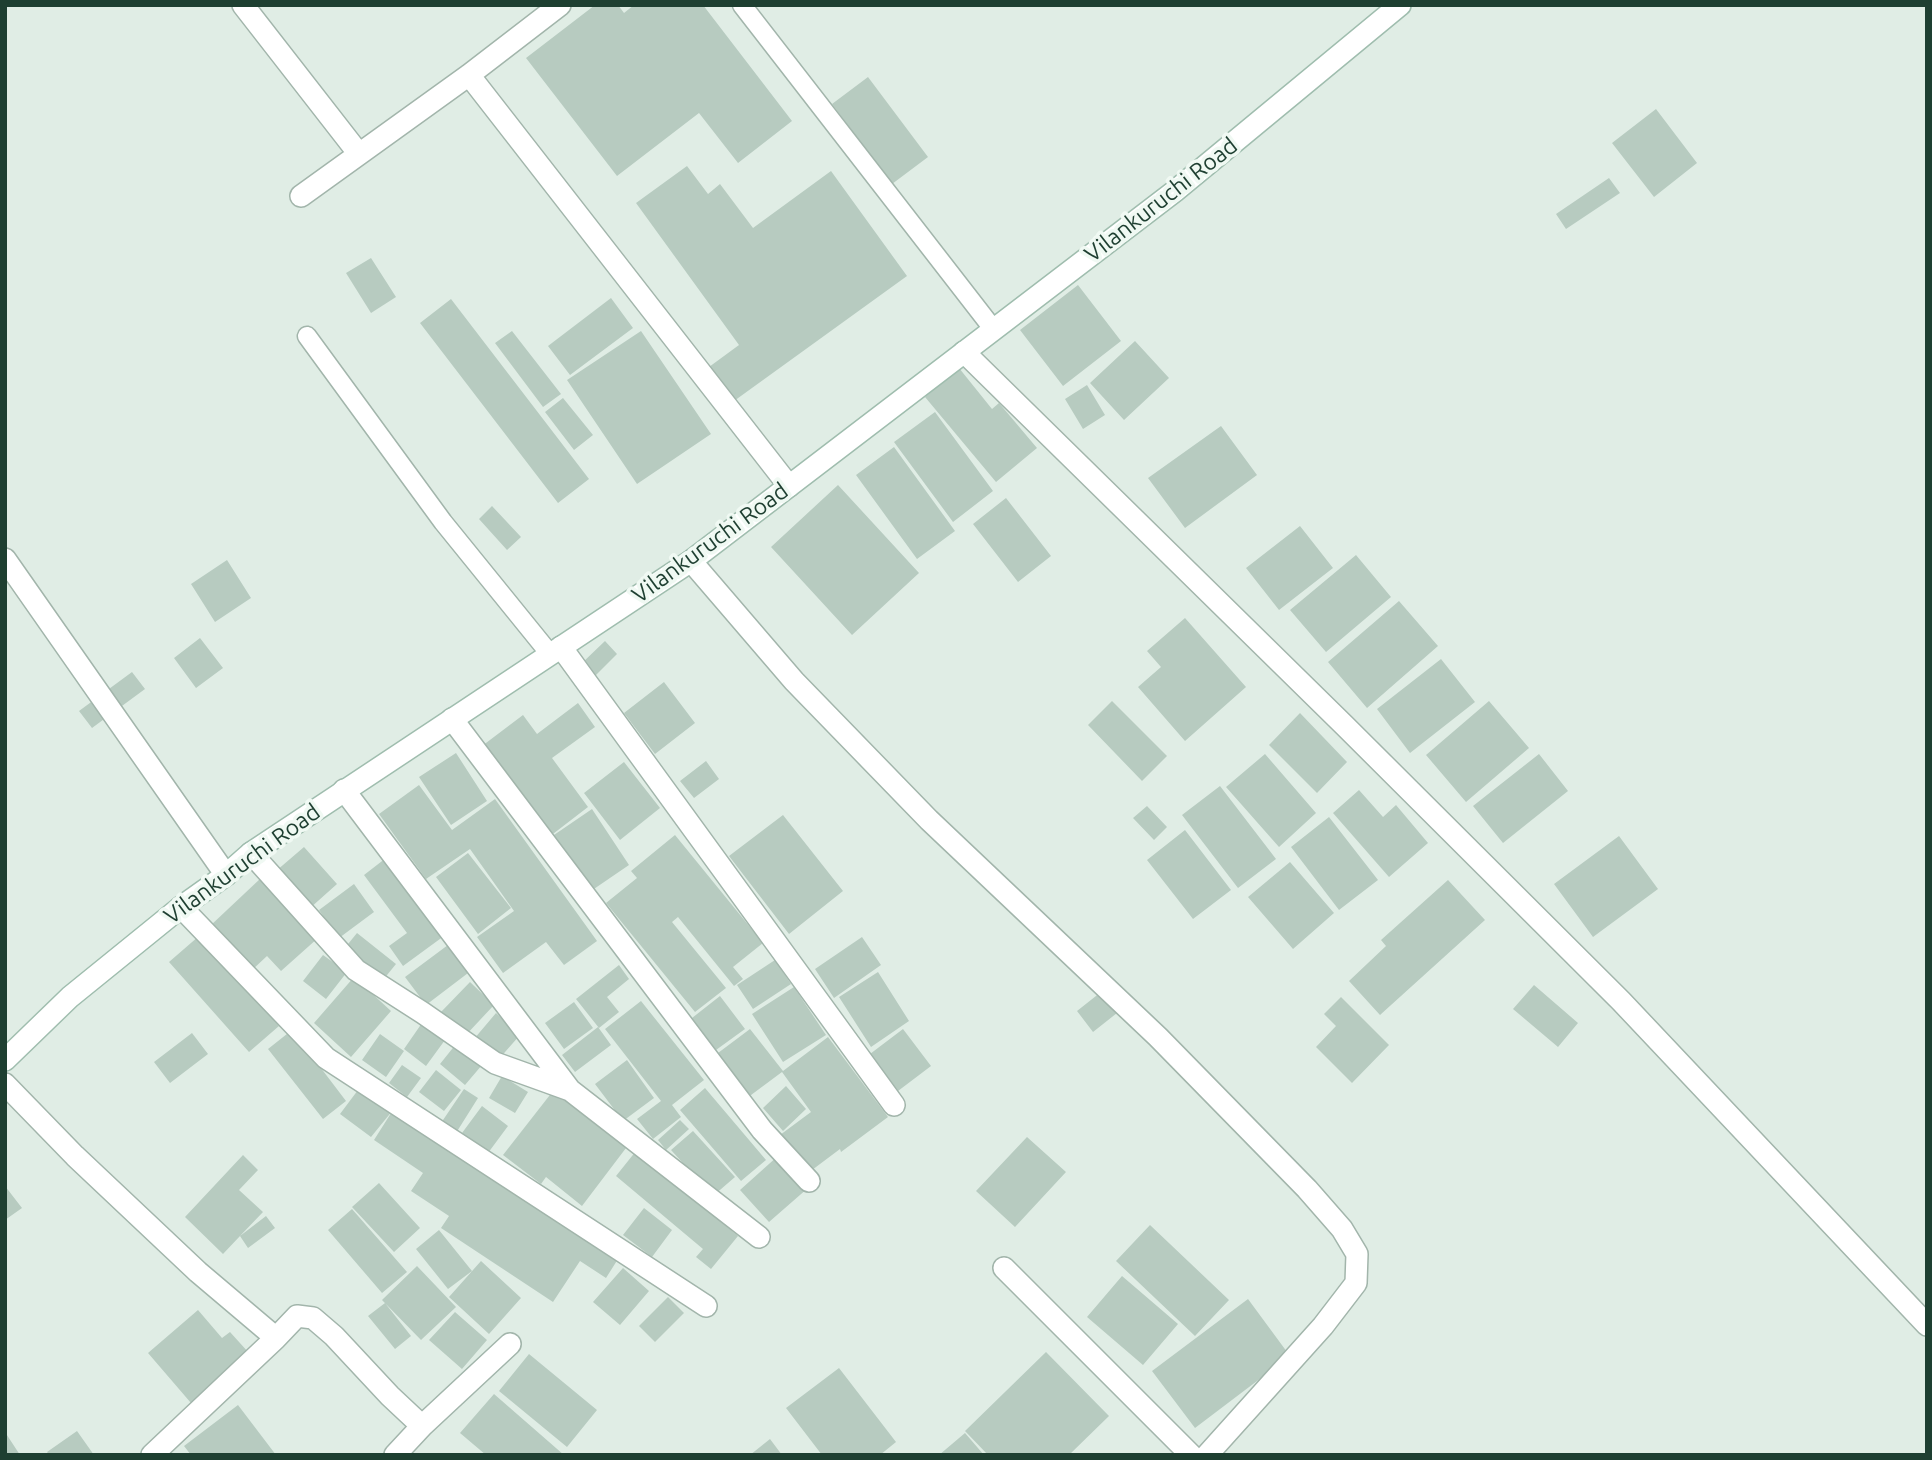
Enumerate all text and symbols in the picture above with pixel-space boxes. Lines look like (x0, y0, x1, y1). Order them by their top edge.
street label: Vilankuruchi Road (1079, 132, 1243, 268)
street label: Vilankuruchi Road (627, 477, 793, 609)
street label: Vilankuruchi Road (159, 798, 325, 930)

